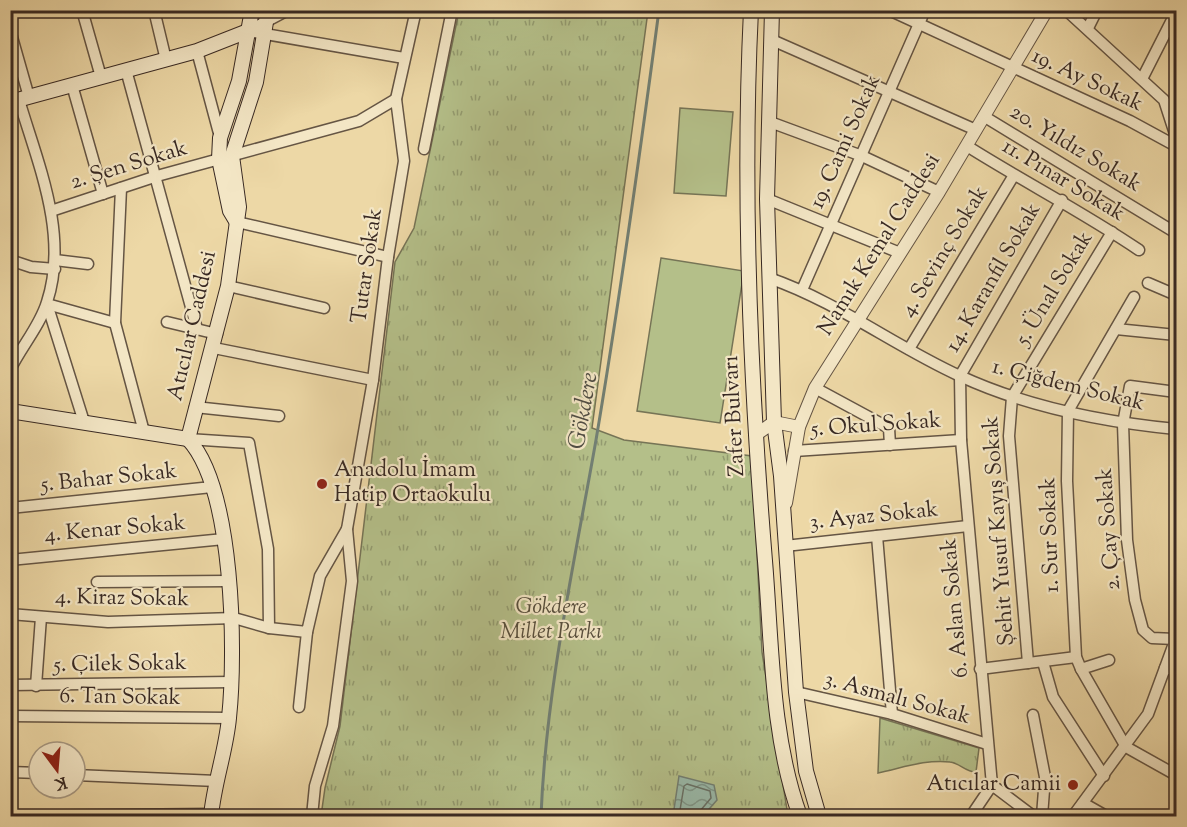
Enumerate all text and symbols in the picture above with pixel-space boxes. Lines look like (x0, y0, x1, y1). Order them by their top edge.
street label: 19. Ay Sokak (1026, 41, 1148, 121)
street label: 19. Cami Sokak (802, 70, 890, 214)
street label: 20. Yıldız Sokak (1003, 97, 1147, 201)
street label: 11. Pınar Sokak (995, 132, 1131, 230)
street label: 2. Şen Sokak (67, 133, 191, 199)
street label: Namık Kemal Caddesi (811, 148, 949, 342)
street label: 4. Sevinç Sokak (893, 180, 997, 324)
street label: 14. Karanfil Sokak (938, 197, 1050, 359)
street label: Tutar Sokak (344, 206, 392, 325)
street label: 5. Ünal Sokak (1006, 225, 1102, 354)
street label: Atıcılar Caddesi (160, 248, 226, 404)
street label: 1. Çiğdem Sokak (988, 352, 1148, 420)
street label: Zafer Bulvarı (716, 355, 754, 477)
water label: Gökdere (561, 370, 607, 452)
street label: 5. Okul Sokak (808, 405, 942, 447)
street label: Şehit Yusuf Kayış Sokak (976, 415, 1024, 647)
place label: Anadolu İmam Hatip Ortaokulu (334, 455, 491, 512)
street label: 5. Bahar Sokak (37, 456, 179, 502)
street label: 2. Çay Sokak (1090, 467, 1130, 591)
marker: Anadolu İmam Hatip Ortaokulu (315, 477, 329, 491)
street label: 1. Sur Sokak (1033, 477, 1069, 593)
street label: 3. Ayaz Sokak (808, 494, 940, 540)
street label: 4. Kenar Sokak (43, 508, 187, 552)
street label: 6. Aslan Sokak (934, 537, 978, 679)
street label: 4. Kiraz Sokak (55, 582, 189, 616)
park label: Gökdere Millet Parkı (500, 592, 602, 649)
street label: 5. Çilek Sokak (51, 648, 187, 682)
street label: 3. Asmalı Sokak (820, 664, 974, 734)
street label: 6. Tan Sokak (59, 681, 181, 715)
north arrow (27, 740, 87, 800)
text: K (51, 769, 69, 795)
place label: Atıcılar Camii (926, 769, 1061, 801)
marker: Atıcılar Camii (1066, 778, 1080, 792)

